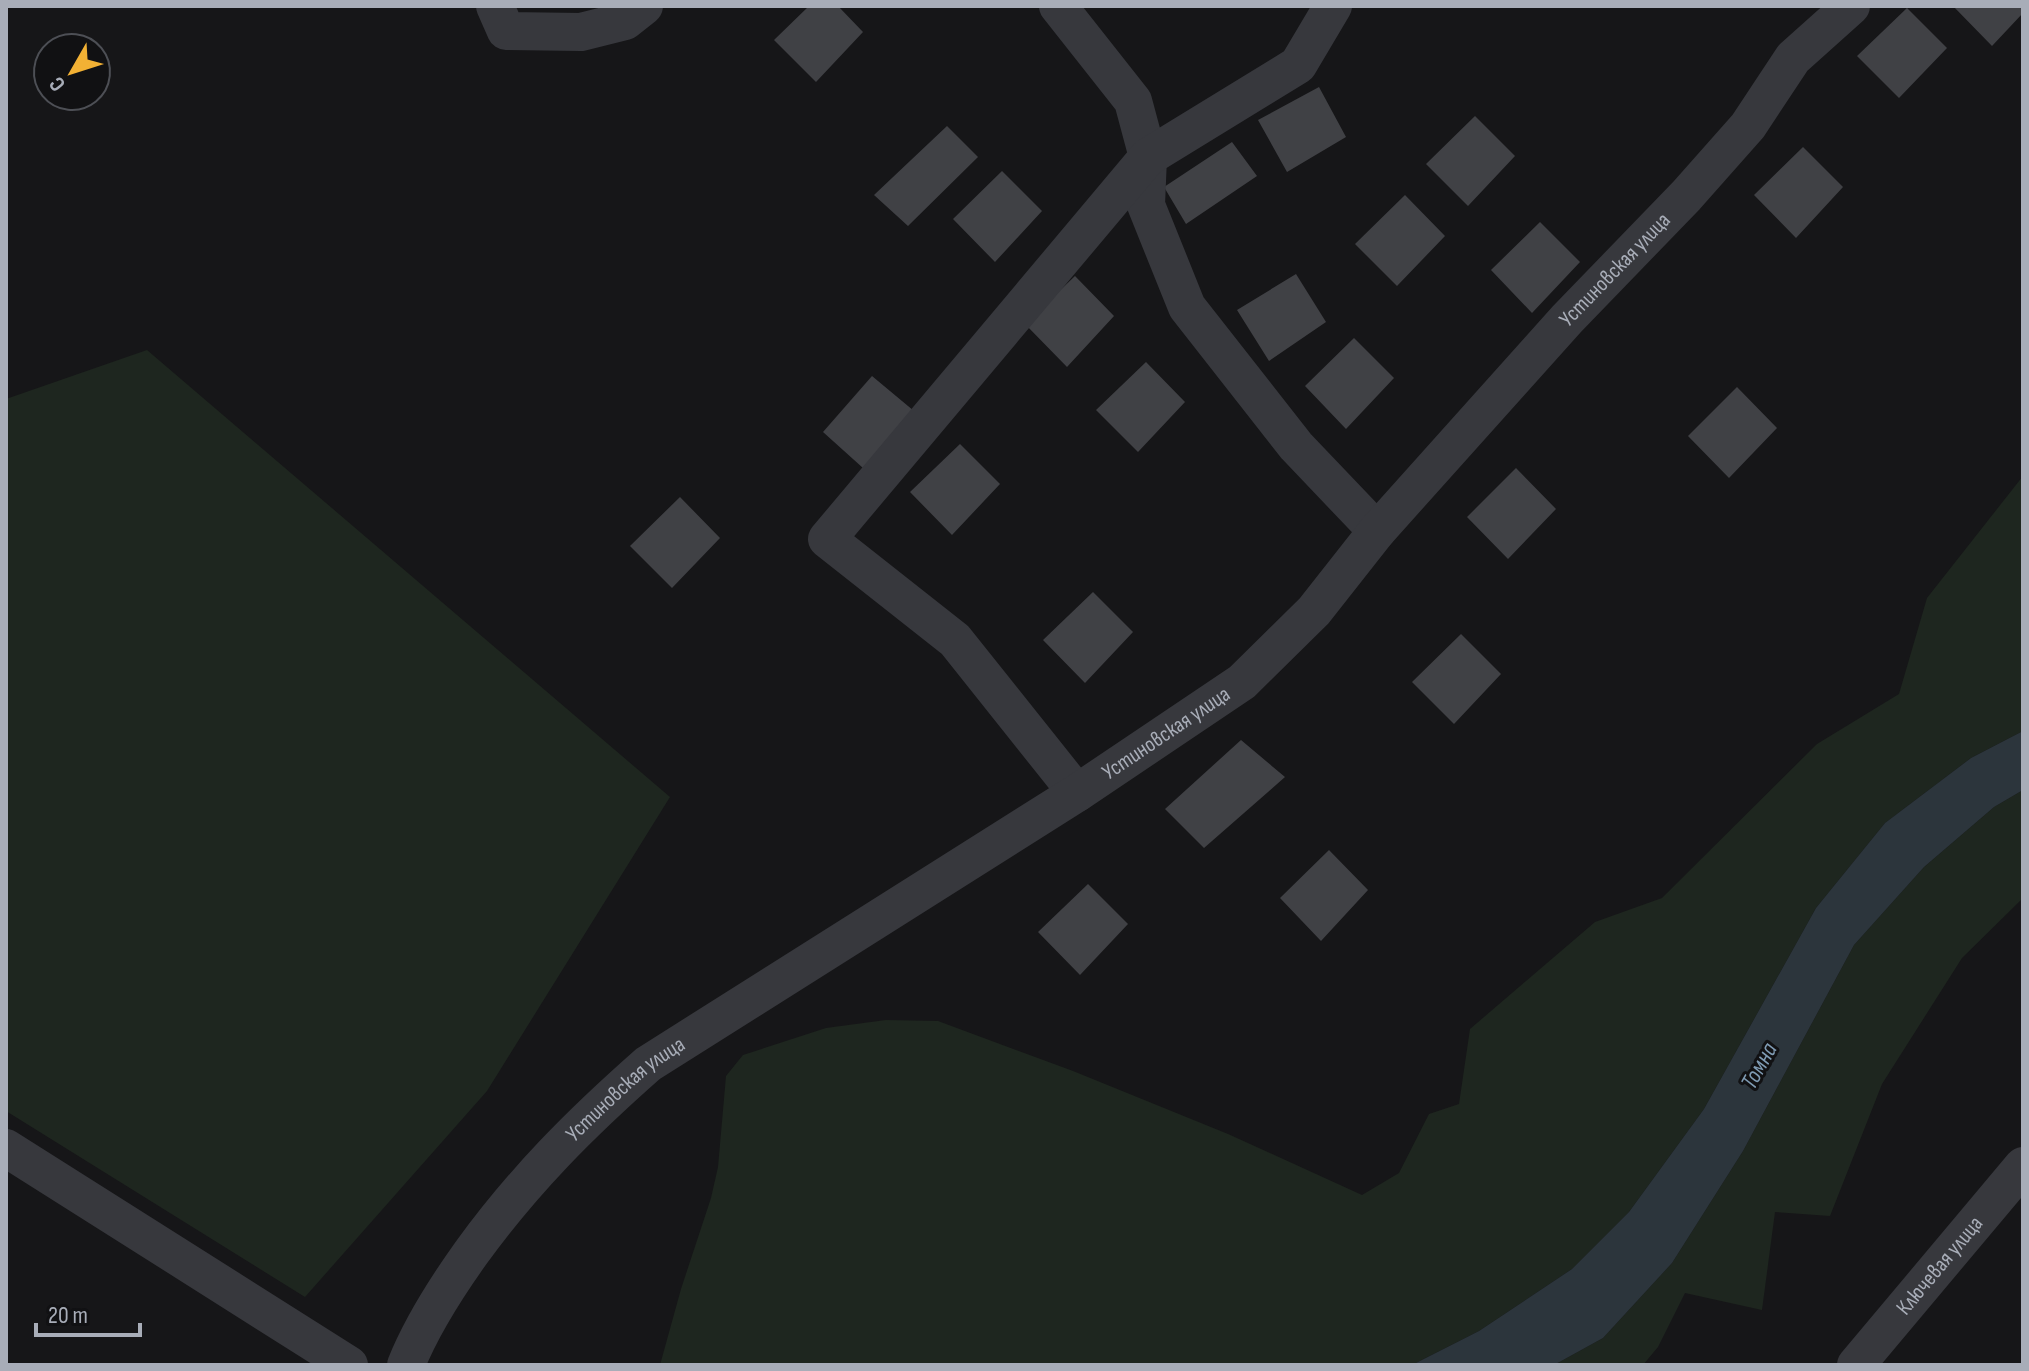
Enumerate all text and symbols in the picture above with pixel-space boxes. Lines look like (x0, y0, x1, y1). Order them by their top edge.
north arrow (32, 32, 112, 112)
text: С (44, 71, 72, 97)
street label: Устиновская улица (1553, 207, 1676, 332)
street label: Устиновская улица (1097, 680, 1235, 786)
street label: Устиновская улица (560, 1031, 690, 1147)
water label: Томна (1734, 1037, 1784, 1094)
street label: Ключевая улица (1890, 1210, 1989, 1320)
scale bar (36, 1287, 140, 1337)
text: 20 m (48, 1301, 88, 1330)

